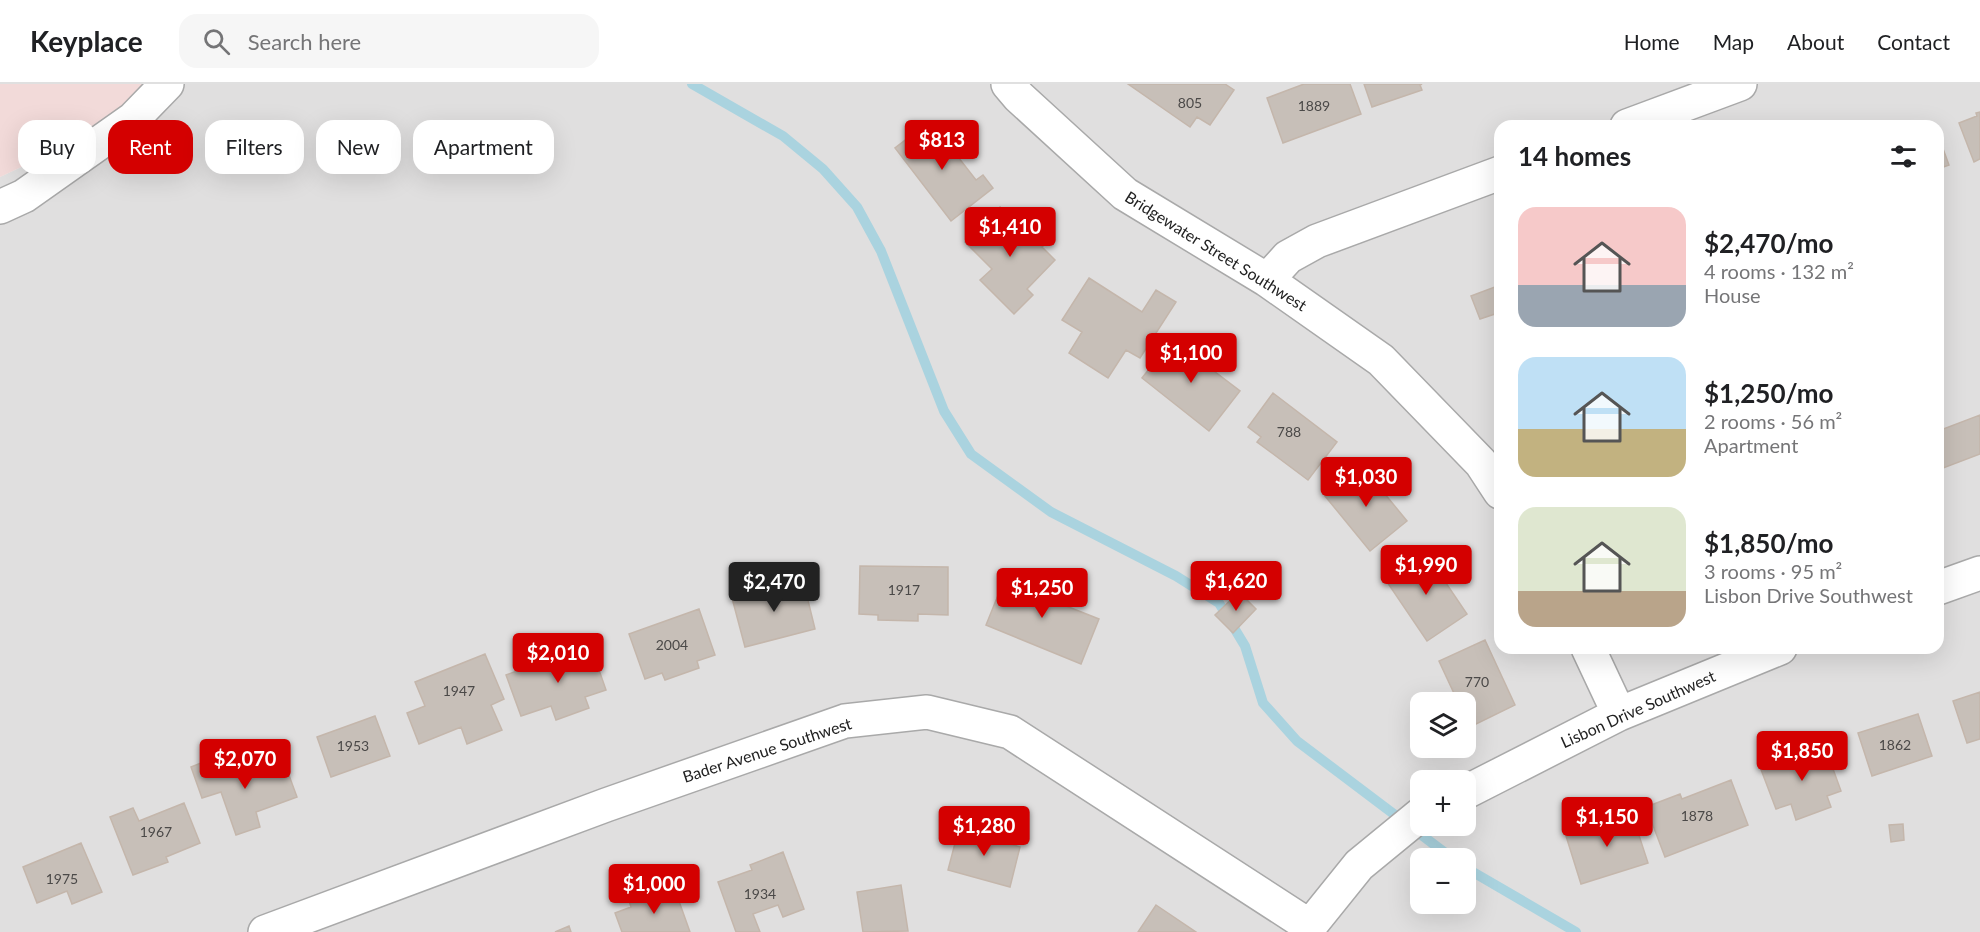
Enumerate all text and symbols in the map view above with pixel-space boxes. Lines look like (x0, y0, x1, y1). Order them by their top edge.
search box (179, 14, 599, 68)
text: Keyplace (30, 24, 143, 58)
icon: search (200, 25, 233, 58)
text: Search here (248, 28, 361, 55)
text: Home (1624, 29, 1680, 54)
text: Map (1713, 29, 1754, 54)
text: About (1787, 29, 1844, 54)
text: Contact (1877, 29, 1950, 54)
house number: 805 (1178, 94, 1202, 111)
house number: 1889 (1298, 97, 1330, 114)
chip: Buy (18, 120, 96, 174)
chip: Rent (108, 120, 193, 174)
chip: Filters (205, 120, 304, 174)
chip: New (316, 120, 401, 174)
chip: Apartment (413, 120, 554, 174)
pin: $813 (906, 120, 978, 171)
text: $813 (919, 127, 965, 151)
text: 14 homes (1518, 140, 1631, 172)
icon: filters (1887, 140, 1920, 173)
street label: Bridgewater Street Southwest (1122, 187, 1311, 315)
pin: $1,410 (961, 207, 1059, 258)
text: $1,410 (979, 214, 1041, 238)
text: $2,470/mo (1704, 227, 1834, 259)
icon: home (1566, 231, 1638, 303)
text: 4 rooms · 132 m² (1704, 259, 1854, 283)
text: House (1704, 283, 1761, 307)
pin: $1,100 (1142, 333, 1240, 384)
text: $1,100 (1160, 340, 1222, 364)
text: $1,250/mo (1704, 377, 1834, 409)
icon: home (1566, 381, 1638, 453)
text: 2 rooms · 56 m² (1704, 409, 1842, 433)
house number: 788 (1277, 423, 1301, 440)
text: Apartment (1704, 433, 1798, 457)
pin: $1,030 (1317, 457, 1415, 508)
text: $1,030 (1335, 464, 1397, 488)
text: $1,850/mo (1704, 527, 1834, 559)
icon: home (1566, 531, 1638, 603)
pin: $1,990 (1377, 545, 1475, 596)
text: $1,990 (1395, 552, 1457, 576)
text: 3 rooms · 95 m² (1704, 559, 1842, 583)
pin: $1,620 (1187, 561, 1285, 612)
pin: $2,470 (725, 562, 823, 613)
pin: $1,250 (993, 568, 1091, 619)
text: $1,620 (1205, 568, 1267, 592)
text: $2,470 (743, 569, 805, 593)
text: $1,250 (1011, 575, 1073, 599)
house number: 1917 (888, 581, 920, 598)
text: Lisbon Drive Southwest (1704, 583, 1913, 607)
pin: $2,010 (509, 633, 607, 684)
house number: 2004 (656, 636, 688, 653)
text: $2,010 (527, 640, 589, 664)
street label: Lisbon Drive Southwest (1558, 666, 1718, 751)
house number: 770 (1465, 673, 1489, 690)
house number: 1947 (443, 682, 475, 699)
map controls (1410, 692, 1476, 914)
button: layers (1410, 692, 1476, 758)
street label: Bader Avenue Southwest (680, 713, 854, 786)
pin: $1,850 (1753, 731, 1851, 782)
house number: 1862 (1879, 736, 1911, 753)
house number: 1953 (337, 737, 369, 754)
text: $1,850 (1771, 738, 1833, 762)
pin: $2,070 (196, 739, 294, 790)
text: $2,070 (214, 746, 276, 770)
button: + (1410, 770, 1476, 836)
pin: $1,150 (1558, 797, 1656, 848)
text: $1,150 (1576, 804, 1638, 828)
pin: $1,280 (935, 806, 1033, 857)
house number: 1878 (1681, 807, 1713, 824)
text: $1,280 (953, 813, 1015, 837)
house number: 1967 (140, 823, 172, 840)
button: − (1410, 848, 1476, 914)
pin: $1,000 (605, 864, 703, 915)
house number: 1975 (46, 870, 78, 887)
text: $1,000 (623, 871, 685, 895)
house number: 1934 (744, 885, 776, 902)

